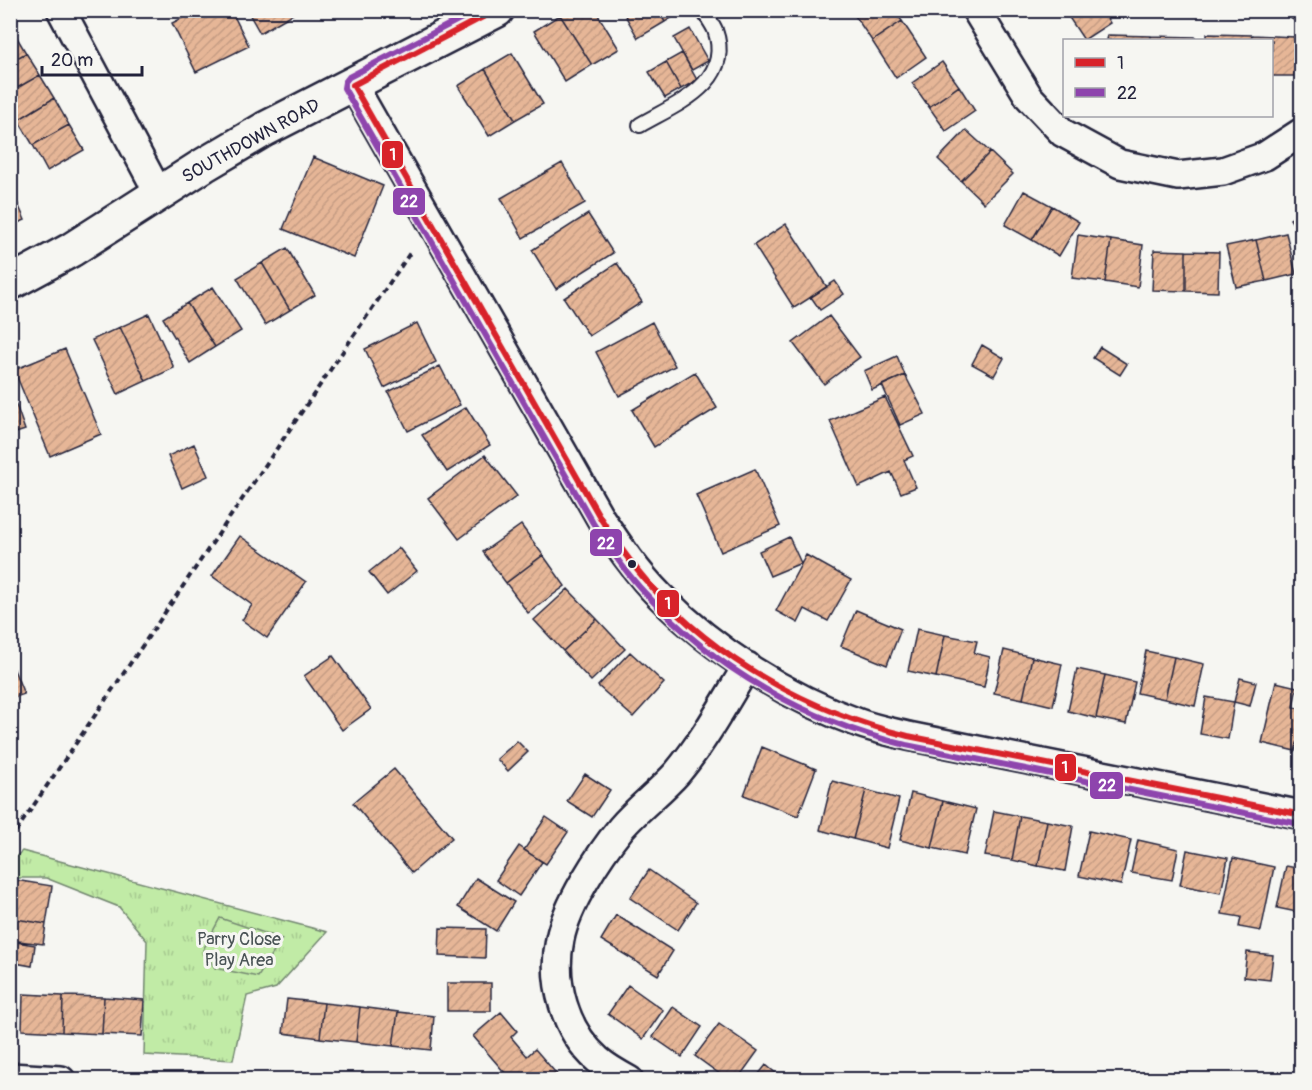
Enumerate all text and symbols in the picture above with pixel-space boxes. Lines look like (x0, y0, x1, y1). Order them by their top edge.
scale bar (42, 39, 142, 77)
legend (1063, 39, 1273, 117)
text: 20 m (51, 49, 93, 72)
text: 1 (1117, 52, 1124, 75)
text: 22 (1117, 82, 1137, 105)
street label: SOUTHDOWN ROAD (178, 94, 324, 188)
line badge: 1 (381, 140, 404, 169)
text: 1 (390, 145, 396, 165)
line badge: 22 (392, 187, 426, 216)
text: 22 (400, 192, 418, 212)
line badge: 22 (589, 528, 623, 557)
text: 22 (597, 534, 615, 554)
unlabelled marker (626, 558, 638, 570)
line badge: 1 (656, 589, 680, 618)
text: 1 (665, 594, 671, 614)
line badge: 1 (1054, 753, 1077, 782)
text: 1 (1062, 758, 1068, 778)
line badge: 22 (1089, 771, 1124, 800)
text: 22 (1098, 776, 1116, 796)
park label: Parry Close Play Area (197, 928, 281, 972)

